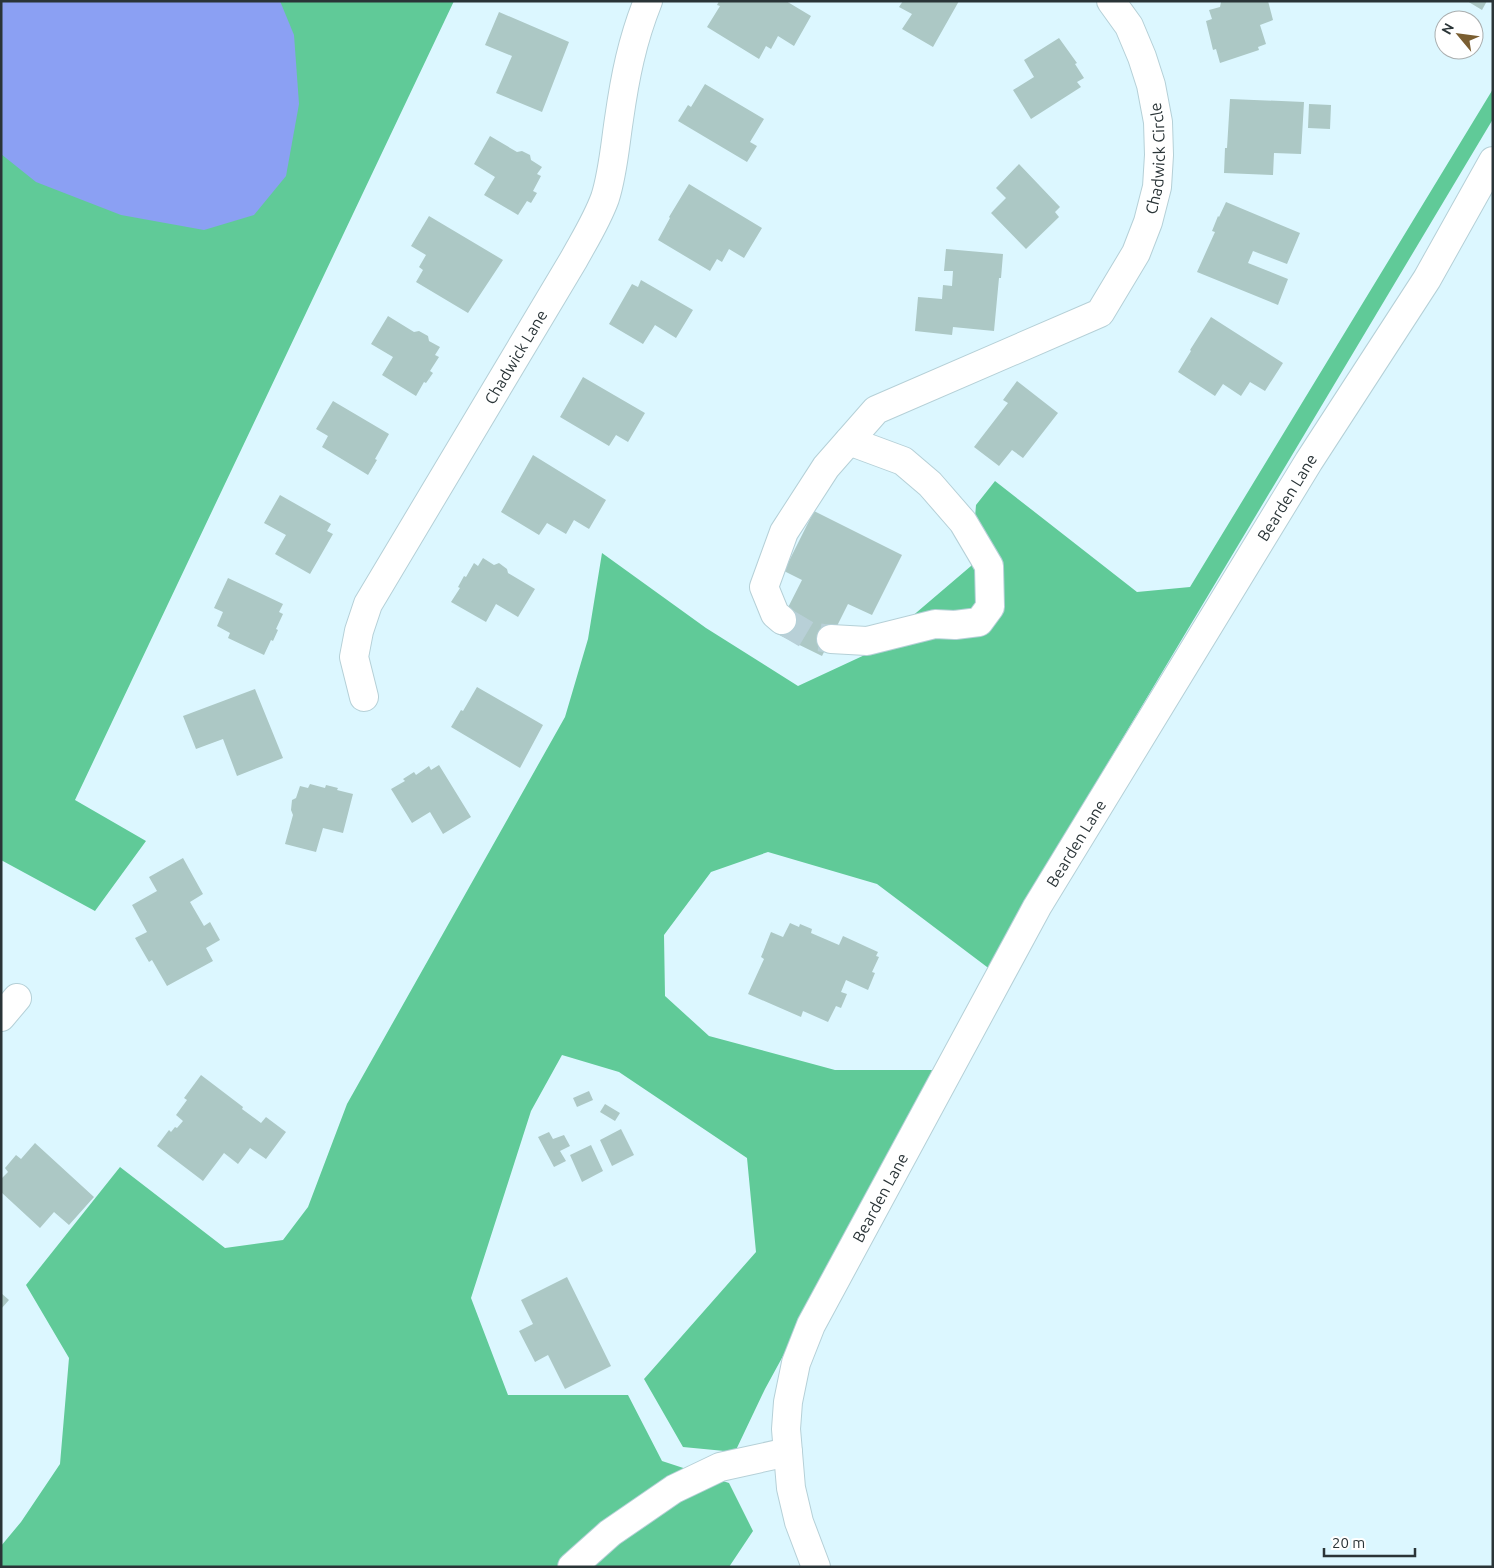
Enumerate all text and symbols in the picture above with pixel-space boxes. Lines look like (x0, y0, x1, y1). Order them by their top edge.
north arrow (1434, 10, 1484, 60)
text: N (1438, 20, 1457, 37)
street label: Chadwick Circle (1141, 101, 1168, 216)
street label: Chadwick Lane (481, 307, 551, 407)
street label: Bearden Lane (1253, 450, 1320, 544)
street label: Bearden Lane (1043, 796, 1109, 890)
street label: Bearden Lane (849, 1150, 911, 1245)
scale bar (1324, 1526, 1415, 1558)
text: 20 m (1332, 1534, 1365, 1551)

